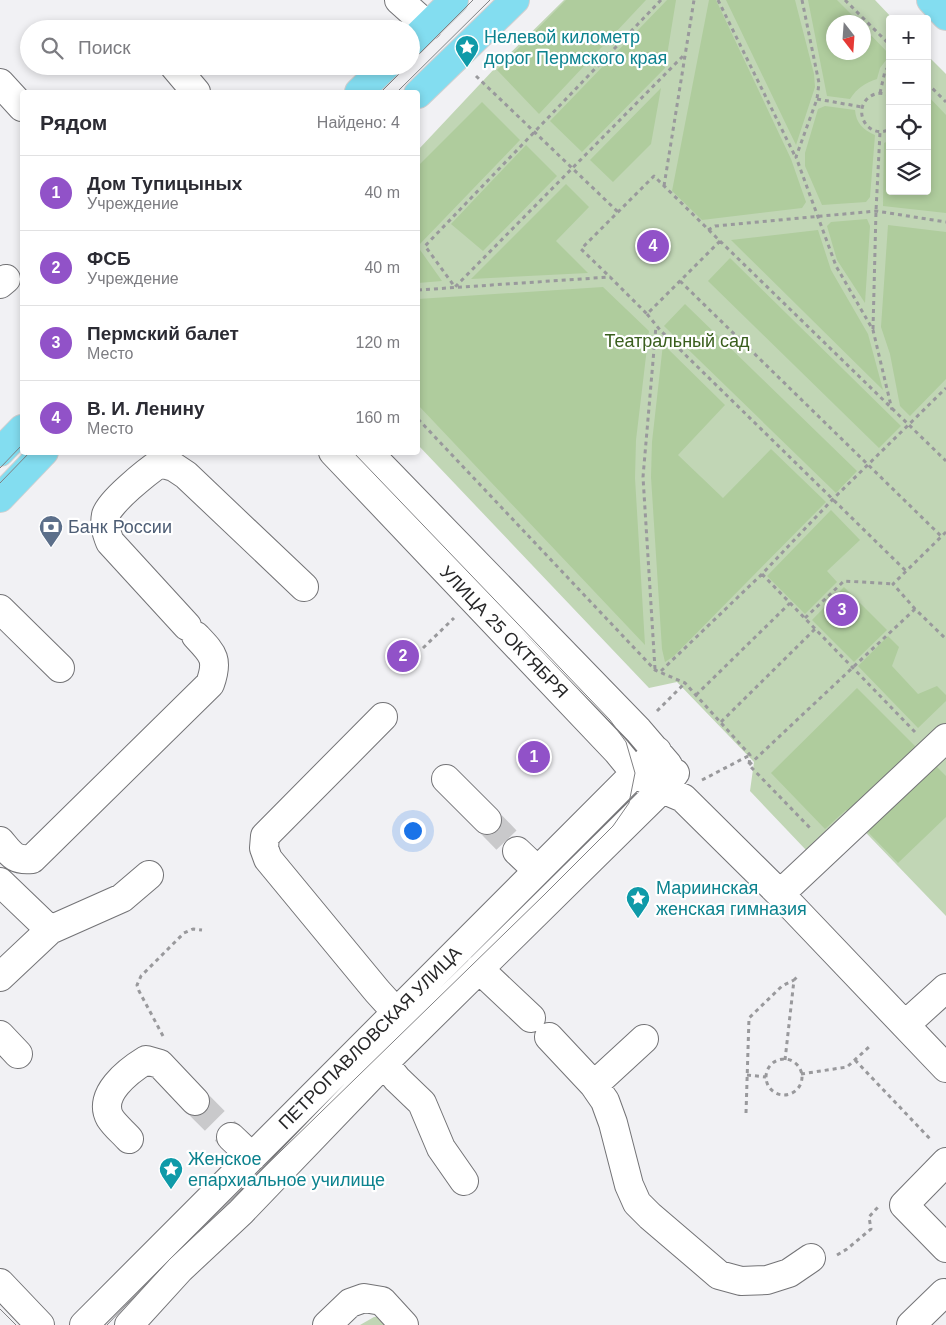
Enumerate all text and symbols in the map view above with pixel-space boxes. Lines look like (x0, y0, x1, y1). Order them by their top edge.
north arrow (826, 15, 871, 60)
map controls (886, 15, 931, 195)
button: + (886, 15, 931, 60)
search box (20, 20, 420, 75)
place label: Нелевой километр дорог Пермского края (484, 27, 667, 68)
icon: search (38, 34, 66, 62)
place icon: Нелевой километр дорог Пермского края (454, 34, 480, 68)
text: Поиск (78, 37, 131, 58)
button: − (886, 60, 931, 105)
button: locate (886, 105, 931, 150)
text: Рядом (40, 111, 107, 134)
text: Найдено: 4 (317, 114, 400, 131)
button: layers (886, 150, 931, 195)
text: Дом Тупицыных (87, 173, 242, 194)
text: 1 (52, 184, 60, 201)
text: 40 m (364, 184, 400, 201)
text: Учреждение (87, 195, 179, 212)
pin: 4 (637, 227, 669, 265)
text: ФСБ (87, 248, 131, 269)
text: 2 (52, 259, 60, 276)
text: 40 m (364, 259, 400, 276)
text: Учреждение (87, 270, 179, 287)
text: Пермский балет (87, 323, 239, 344)
park label: Театральный сад (604, 331, 750, 351)
text: 3 (52, 334, 60, 351)
text: 120 m (356, 334, 400, 351)
text: Место (87, 345, 133, 362)
text: В. И. Ленину (87, 398, 205, 419)
text: 4 (52, 409, 60, 426)
text: 160 m (356, 409, 400, 426)
text: Место (87, 420, 133, 437)
bank icon: Банк России (38, 514, 64, 548)
place label: Банк России (68, 517, 172, 537)
street label: УЛИЦА 25 ОКТЯБРЯ (436, 562, 572, 702)
pin: 3 (826, 591, 858, 629)
pin: 2 (387, 637, 419, 675)
pin: 1 (518, 738, 550, 776)
your location (400, 818, 426, 844)
place label: Мариинская женская гимназия (656, 878, 807, 919)
place icon: Мариинская женская гимназия (625, 885, 651, 919)
street label: ПЕТРОПАВЛОВСКАЯ УЛИЦА (275, 943, 465, 1133)
place label: Женское епархиальное училище (188, 1149, 385, 1190)
place icon: Женское епархиальное училище (158, 1156, 184, 1190)

